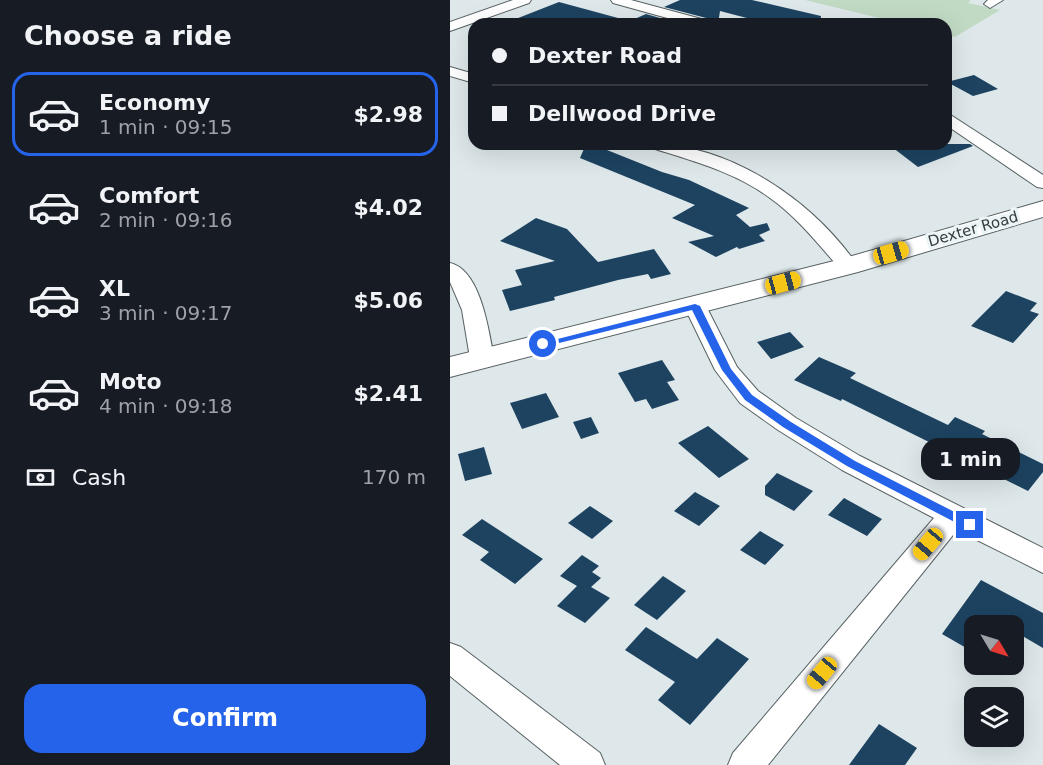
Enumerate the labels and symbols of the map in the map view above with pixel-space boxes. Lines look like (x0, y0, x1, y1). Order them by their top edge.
street label: Dexter Road (926, 208, 1020, 250)
car (871, 239, 911, 267)
car (763, 270, 803, 296)
route start (529, 330, 556, 357)
callout: 1 min (920, 438, 1020, 480)
route end (956, 511, 983, 538)
car (910, 524, 946, 564)
north arrow (964, 615, 1024, 675)
car (804, 653, 840, 693)

